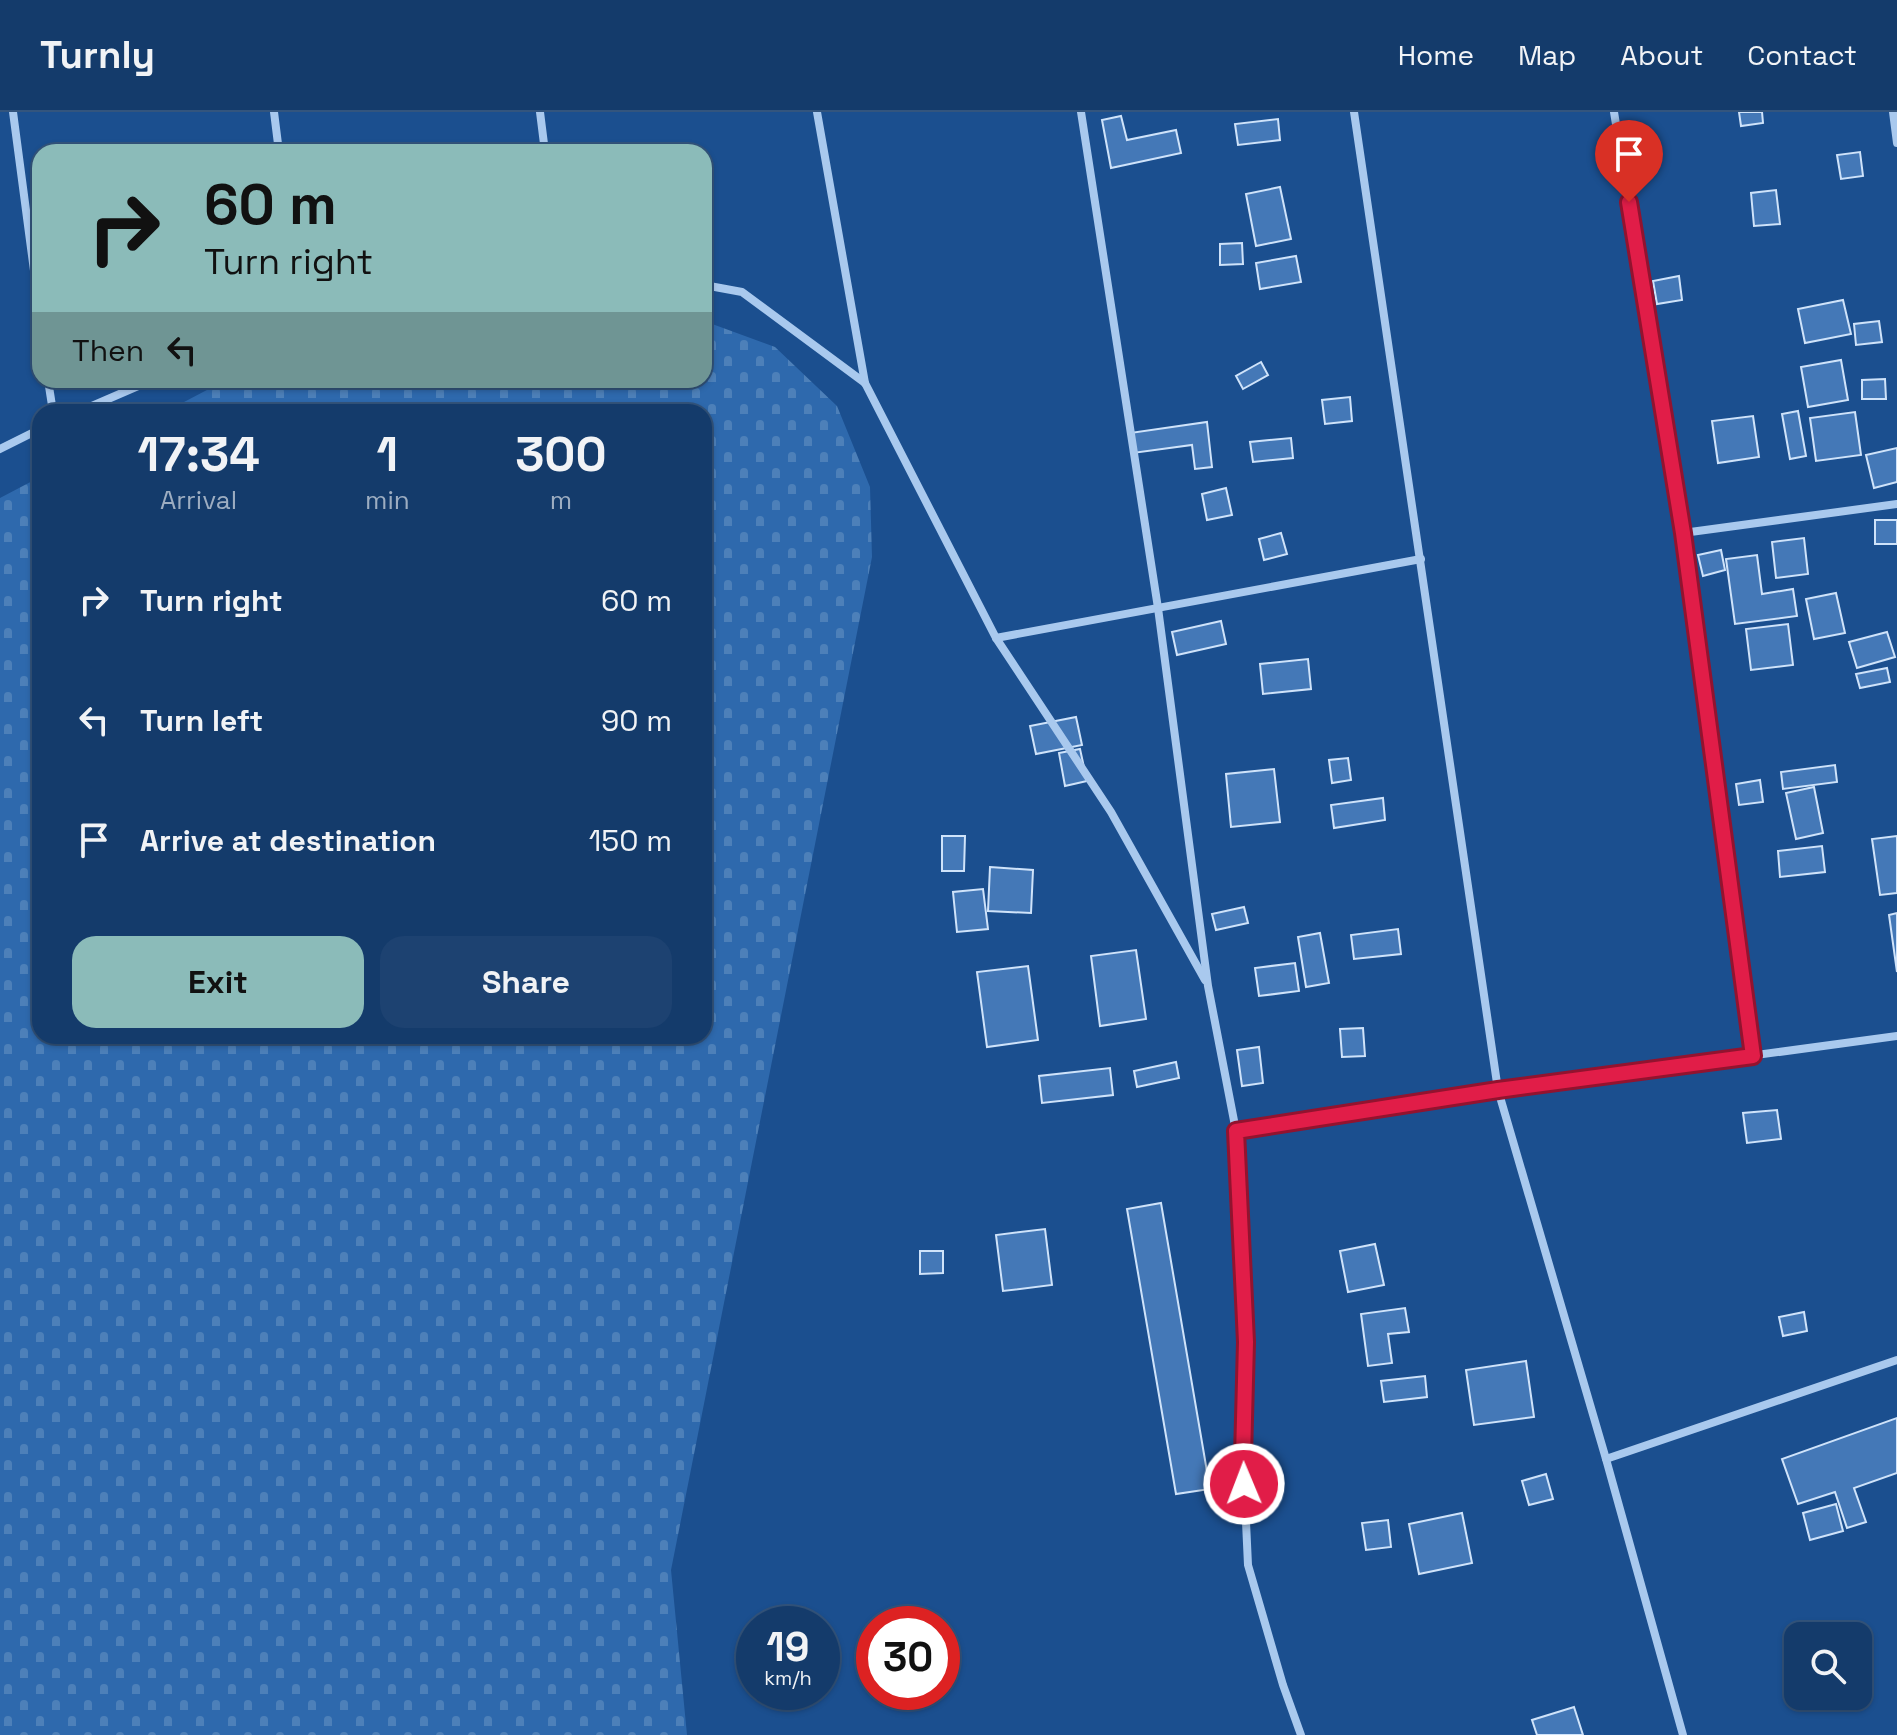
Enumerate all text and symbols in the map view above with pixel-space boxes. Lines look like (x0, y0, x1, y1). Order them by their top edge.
text: Turnly (40, 31, 155, 79)
text: Home (1398, 37, 1474, 73)
text: Map (1518, 37, 1576, 73)
text: About (1620, 37, 1703, 73)
text: Contact (1747, 37, 1857, 73)
pin (1595, 120, 1663, 202)
icon: arrive (1607, 132, 1651, 176)
text: 60 m (204, 169, 337, 240)
icon: right (72, 176, 176, 280)
text: Turn right (204, 239, 373, 285)
icon: left (160, 328, 204, 372)
text: Then (72, 331, 144, 370)
text: 17:34 (137, 424, 260, 485)
text: 1 (377, 424, 398, 485)
text: 300 (515, 424, 607, 485)
text: Arrival (160, 483, 237, 517)
text: min (365, 483, 410, 517)
text: m (550, 483, 572, 517)
icon: right (72, 578, 116, 622)
text: Turn right (140, 581, 283, 620)
text: 60 m (601, 581, 672, 620)
icon: left (72, 698, 116, 742)
text: Turn left (140, 701, 263, 740)
text: 90 m (601, 701, 672, 740)
icon: arrive (72, 818, 116, 862)
text: Arrive at destination (140, 821, 436, 860)
text: 150 m (589, 821, 672, 860)
button: Exit (72, 936, 364, 1028)
button: Share (380, 936, 672, 1028)
position arrow (1202, 1442, 1286, 1526)
speed limit sign: 30 (856, 1606, 960, 1710)
text: 19 (767, 1622, 809, 1673)
map controls (1784, 1622, 1872, 1710)
button: search (1784, 1622, 1872, 1710)
text: km/h (764, 1665, 812, 1691)

